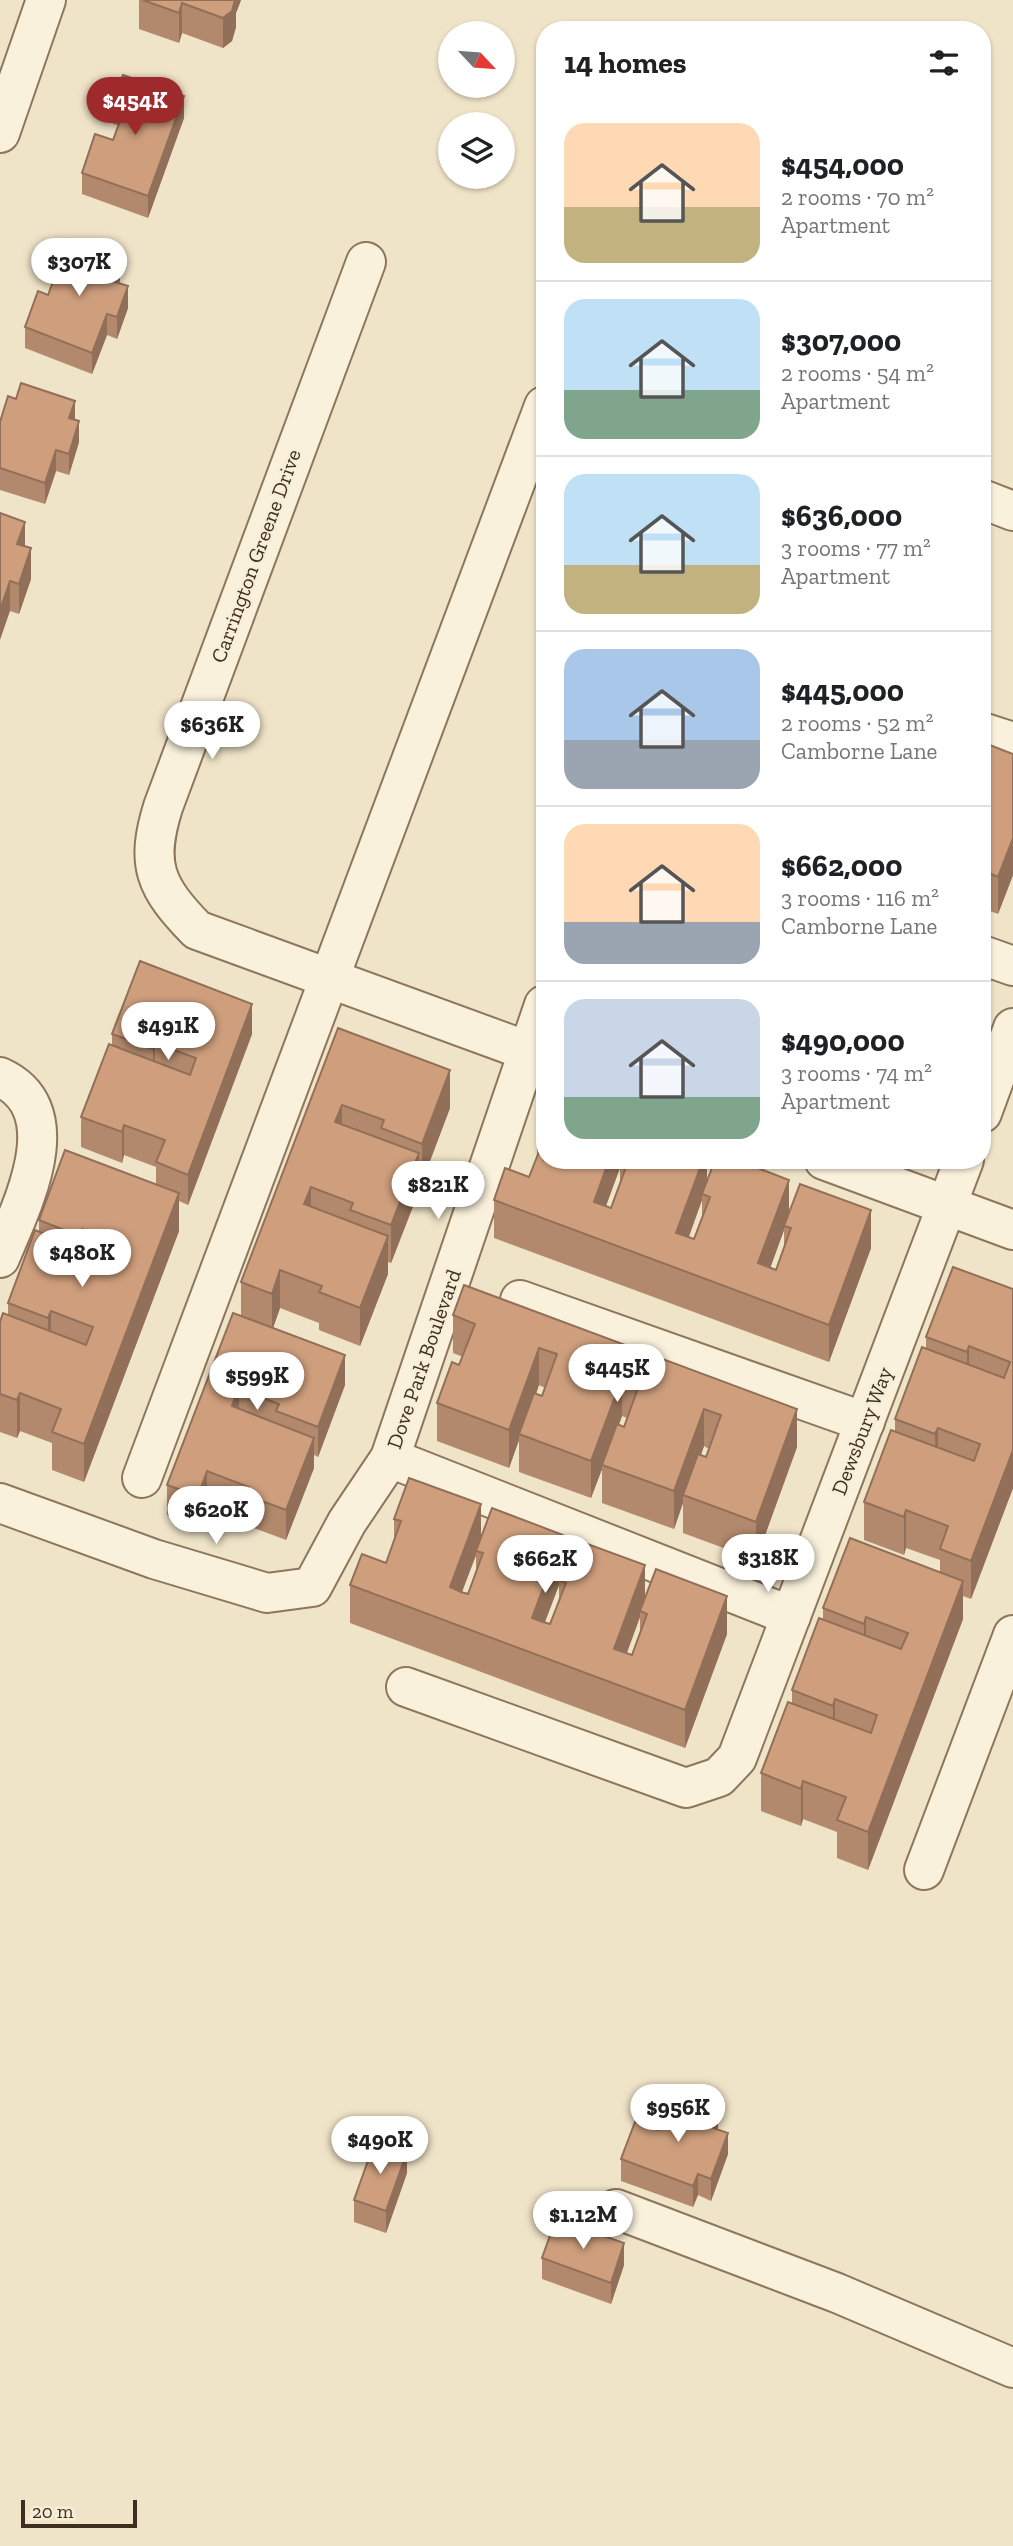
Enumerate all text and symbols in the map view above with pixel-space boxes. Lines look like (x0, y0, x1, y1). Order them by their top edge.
north arrow (438, 21, 514, 98)
map controls (438, 21, 515, 189)
icon: filters (925, 44, 963, 82)
text: 14 homes (564, 45, 687, 81)
pin: $454K (86, 78, 184, 137)
text: $454K (102, 86, 168, 114)
button: layers (438, 112, 515, 189)
text: $454,000 (781, 147, 904, 183)
icon: home (620, 151, 704, 235)
text: 2 rooms · 70 m² (781, 183, 934, 211)
text: Apartment (781, 211, 890, 239)
pin: $307K (30, 238, 128, 298)
text: $307K (47, 247, 111, 275)
text: $307,000 (781, 323, 901, 359)
icon: home (620, 327, 704, 411)
text: 2 rooms · 54 m² (781, 359, 934, 387)
text: Apartment (781, 387, 890, 415)
street label: Carrington Greene Drive (205, 446, 306, 666)
text: $636,000 (781, 498, 902, 534)
icon: home (620, 502, 704, 586)
text: 3 rooms · 77 m² (781, 534, 931, 562)
text: Apartment (781, 562, 890, 590)
text: $445,000 (781, 673, 904, 709)
icon: home (620, 677, 704, 761)
pin: $636K (163, 702, 261, 761)
text: 2 rooms · 52 m² (781, 709, 933, 737)
text: $636K (180, 710, 244, 738)
text: Camborne Lane (781, 737, 937, 765)
text: $662,000 (781, 848, 903, 884)
icon: home (620, 852, 704, 936)
text: 3 rooms · 116 m² (781, 884, 939, 912)
text: Camborne Lane (781, 912, 937, 940)
pin: $491K (119, 1002, 217, 1062)
text: $491K (137, 1011, 199, 1039)
text: $490,000 (781, 1023, 905, 1059)
icon: home (620, 1027, 704, 1111)
text: 3 rooms · 74 m² (781, 1059, 932, 1087)
text: Apartment (781, 1087, 890, 1115)
pin: $821K (389, 1162, 487, 1221)
text: $821K (408, 1170, 468, 1198)
pin: $480K (33, 1230, 131, 1289)
text: $480K (49, 1238, 115, 1266)
street label: Dove Park Boulevard (381, 1265, 466, 1452)
pin: $445K (568, 1344, 666, 1404)
pin: $599K (208, 1352, 306, 1412)
text: $445K (584, 1353, 650, 1381)
text: $599K (225, 1361, 289, 1389)
street label: Dewsbury Way (826, 1363, 897, 1498)
pin: $620K (167, 1486, 265, 1546)
text: $620K (184, 1495, 248, 1523)
pin: $318K (719, 1534, 817, 1594)
pin: $662K (496, 1536, 594, 1595)
text: $318K (738, 1543, 798, 1571)
text: $662K (513, 1544, 577, 1572)
pin: $956K (629, 2084, 727, 2144)
text: $956K (646, 2093, 710, 2121)
pin: $490K (331, 2116, 429, 2176)
text: $490K (347, 2125, 413, 2153)
pin: $1.12M (526, 2192, 640, 2251)
text: $1.12M (549, 2200, 617, 2228)
scale bar (21, 2497, 136, 2529)
text: 20 m (32, 2500, 73, 2523)

